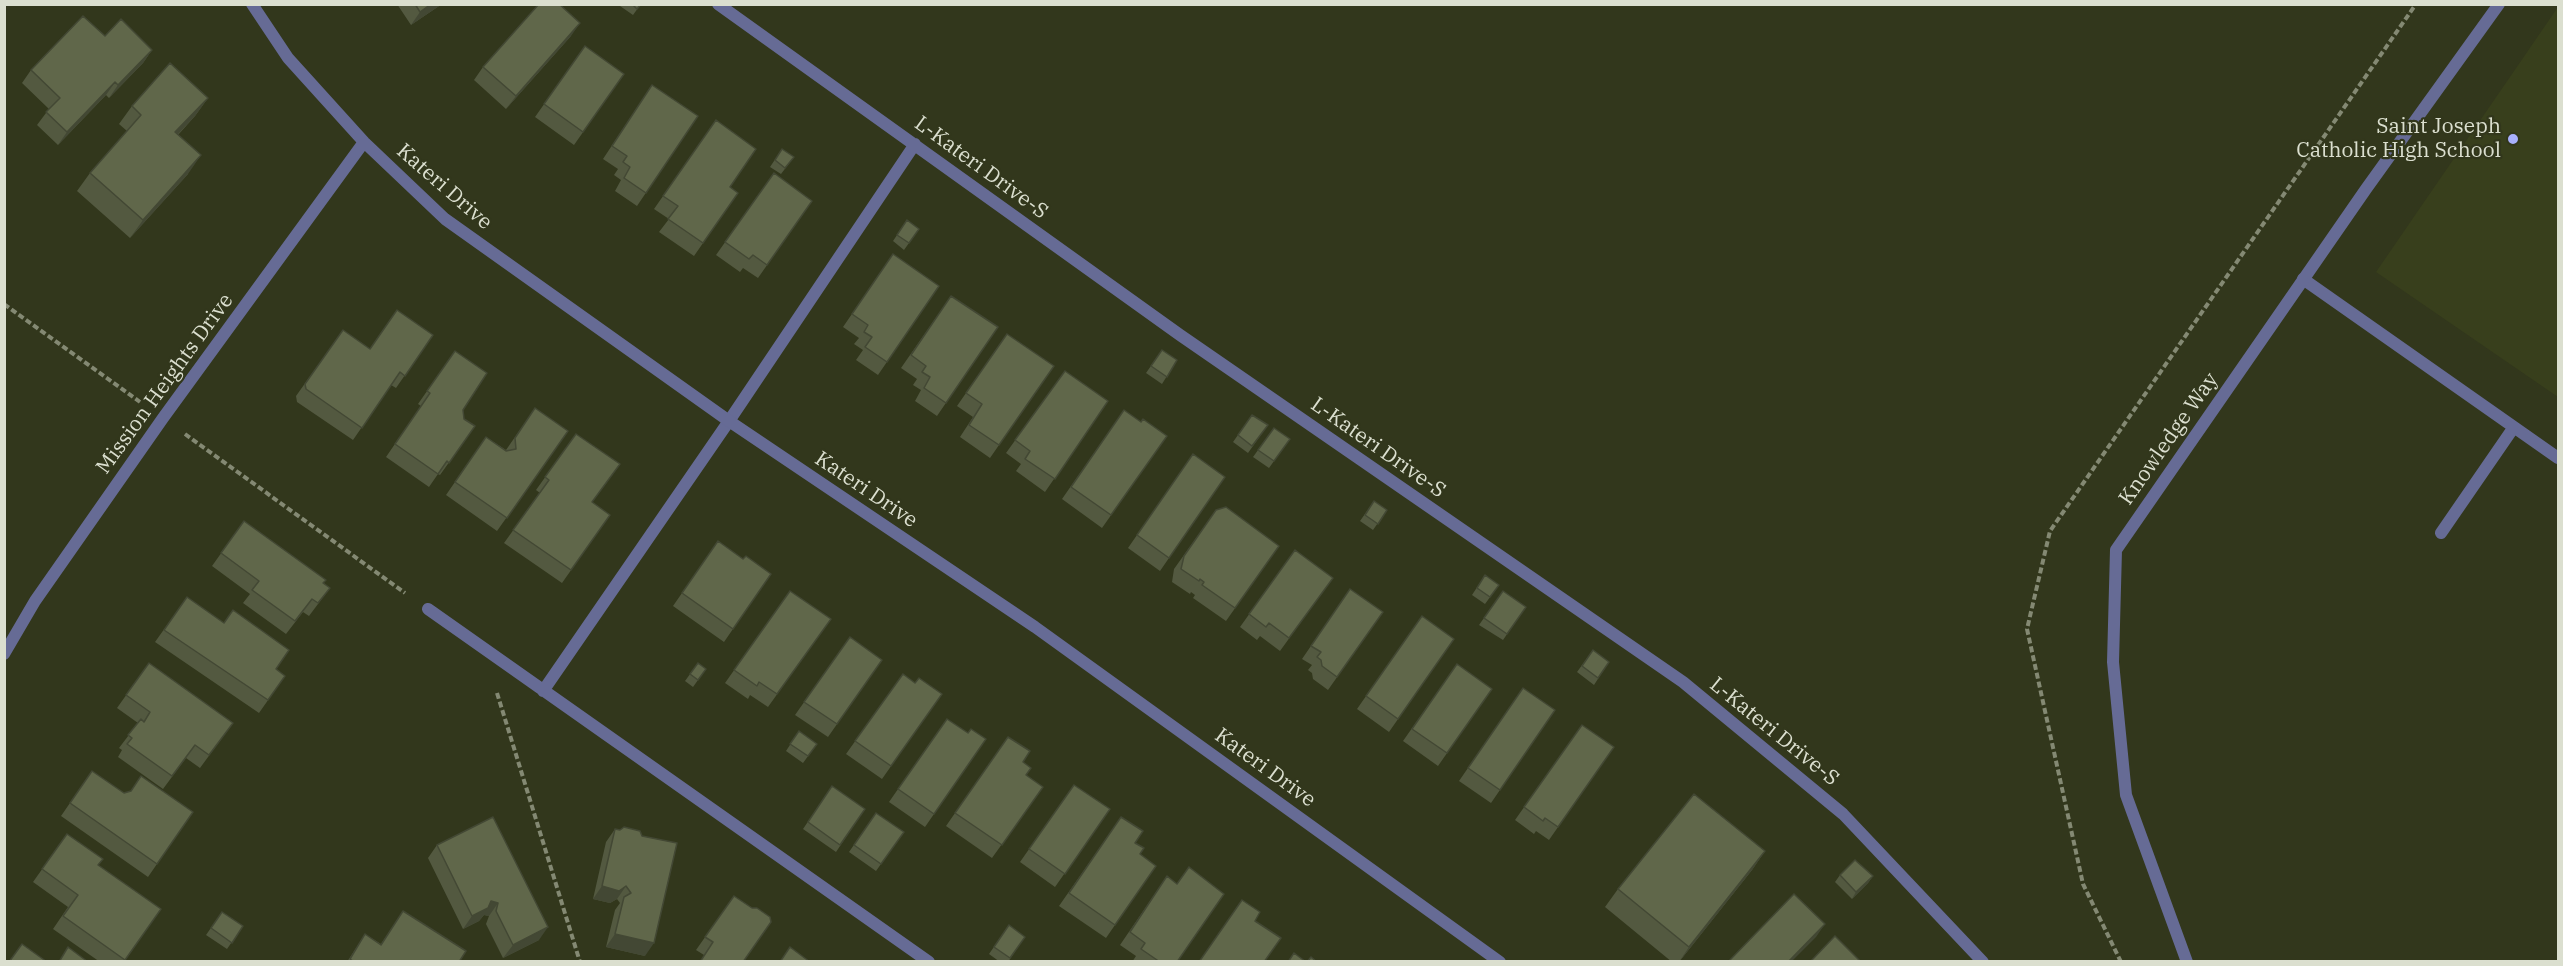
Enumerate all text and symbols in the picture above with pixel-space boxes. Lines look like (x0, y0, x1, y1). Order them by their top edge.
street label: L-Kateri Drive-S (909, 111, 1053, 225)
place label: Saint Joseph Catholic High School (2296, 114, 2501, 164)
marker: Saint Joseph Catholic High School (2506, 132, 2520, 146)
street label: Kateri Drive (391, 139, 497, 235)
street label: Mission Heights Drive (91, 289, 239, 479)
street label: Knowledge Way (2114, 368, 2224, 510)
street label: L-Kateri Drive-S (1306, 392, 1450, 504)
street label: Kateri Drive (810, 446, 922, 534)
street label: L-Kateri Drive-S (1704, 672, 1844, 792)
street label: Kateri Drive (1210, 723, 1320, 813)

